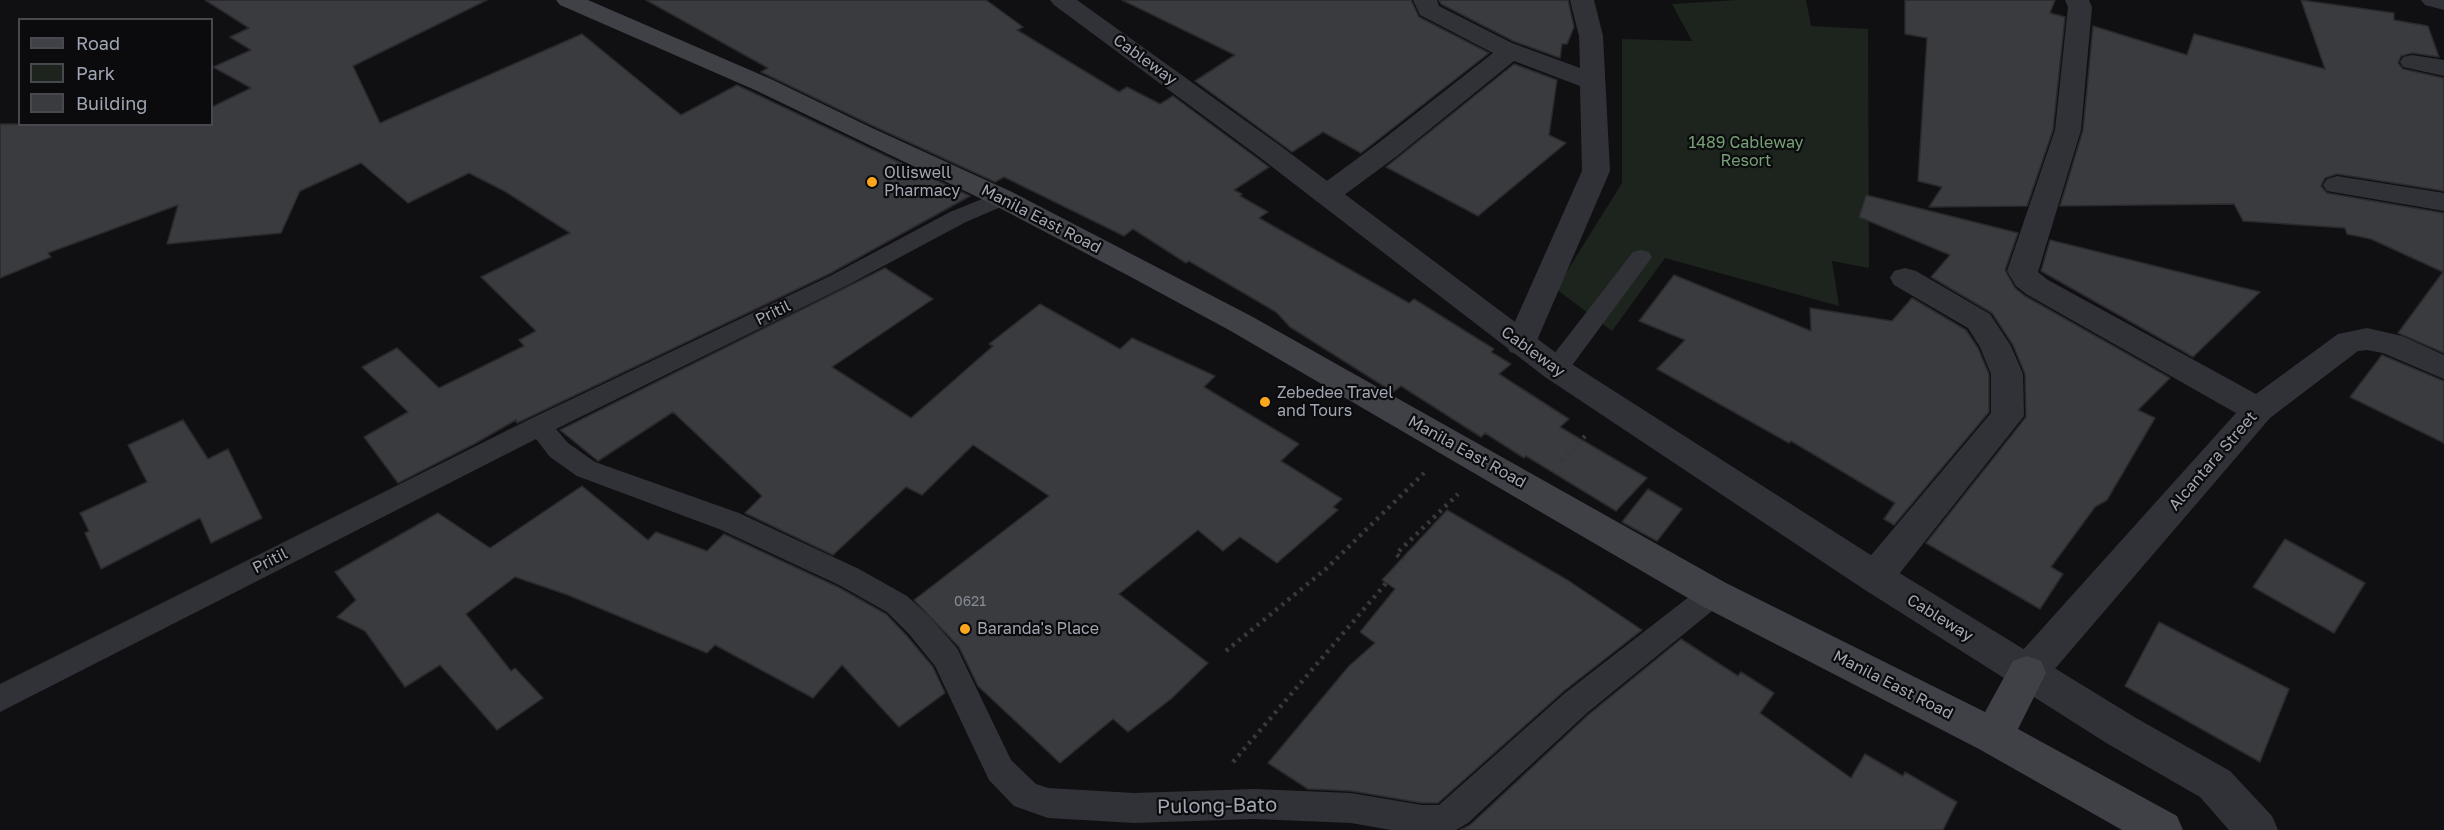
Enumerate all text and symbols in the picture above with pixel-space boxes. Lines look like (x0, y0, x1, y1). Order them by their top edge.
legend (18, 18, 213, 126)
street label: Cableway (1109, 30, 1181, 90)
text: Road (76, 32, 120, 54)
text: Park (76, 62, 115, 84)
text: Building (76, 92, 147, 114)
park label: 1489 Cableway Resort (1688, 133, 1804, 171)
place label: Olliswell Pharmacy (884, 163, 960, 201)
marker: Olliswell Pharmacy (865, 175, 879, 189)
street label: Manila East Road (978, 181, 1104, 257)
street label: Pritil (752, 296, 794, 330)
street label: Cableway (1497, 322, 1569, 382)
place label: Zebedee Travel and Tours (1277, 383, 1393, 421)
marker: Zebedee Travel and Tours (1258, 395, 1272, 409)
street label: Alcantara Street (2165, 408, 2261, 514)
street label: Manila East Road (1405, 412, 1529, 492)
street label: Pritil (249, 544, 291, 578)
street label: Cableway (1903, 590, 1977, 646)
house number: 0621 (954, 594, 986, 610)
place label: Baranda's Place (977, 619, 1099, 639)
marker: Baranda's Place (958, 622, 972, 636)
street label: Manila East Road (1830, 647, 1956, 723)
street label: Pulong-Bato (1157, 793, 1277, 819)

